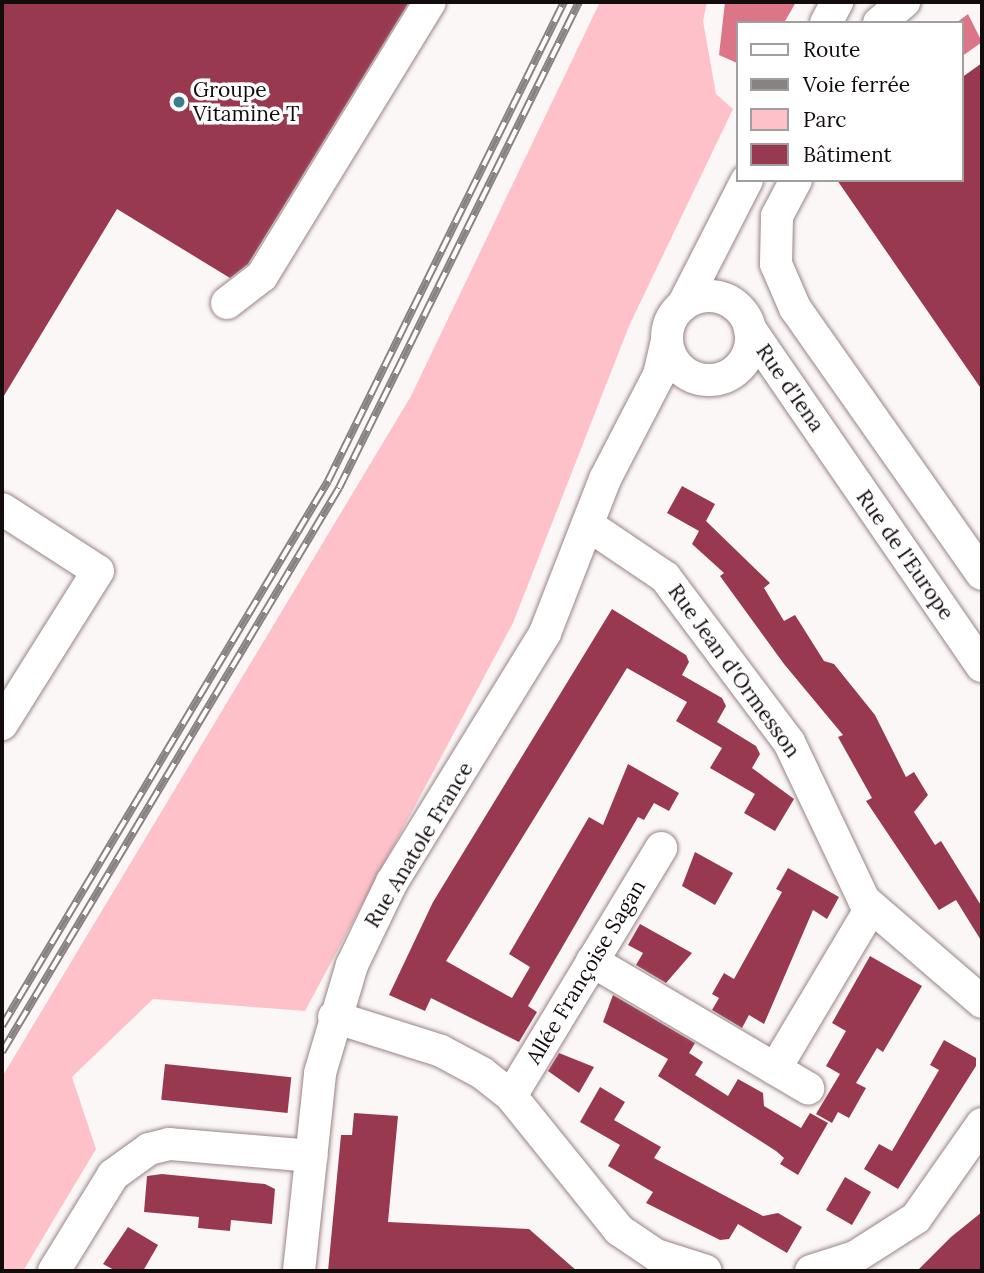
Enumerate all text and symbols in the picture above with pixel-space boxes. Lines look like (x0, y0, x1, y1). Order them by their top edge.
legend (736, 21, 963, 182)
text: Route (803, 36, 860, 63)
text: Voie ferrée (803, 71, 910, 98)
place label: Groupe Vitamine T (193, 77, 299, 127)
marker: Groupe Vitamine T (171, 94, 187, 110)
text: Parc (803, 106, 847, 133)
text: Bâtiment (803, 141, 892, 168)
street label: Rue d'Iena (751, 339, 829, 437)
street label: Rue de l'Europe (851, 485, 959, 625)
street label: Rue Jean d'Ormesson (663, 579, 805, 763)
street label: Rue Anatole France (360, 758, 478, 932)
street label: Allée Françoise Sagan (521, 875, 651, 1069)

